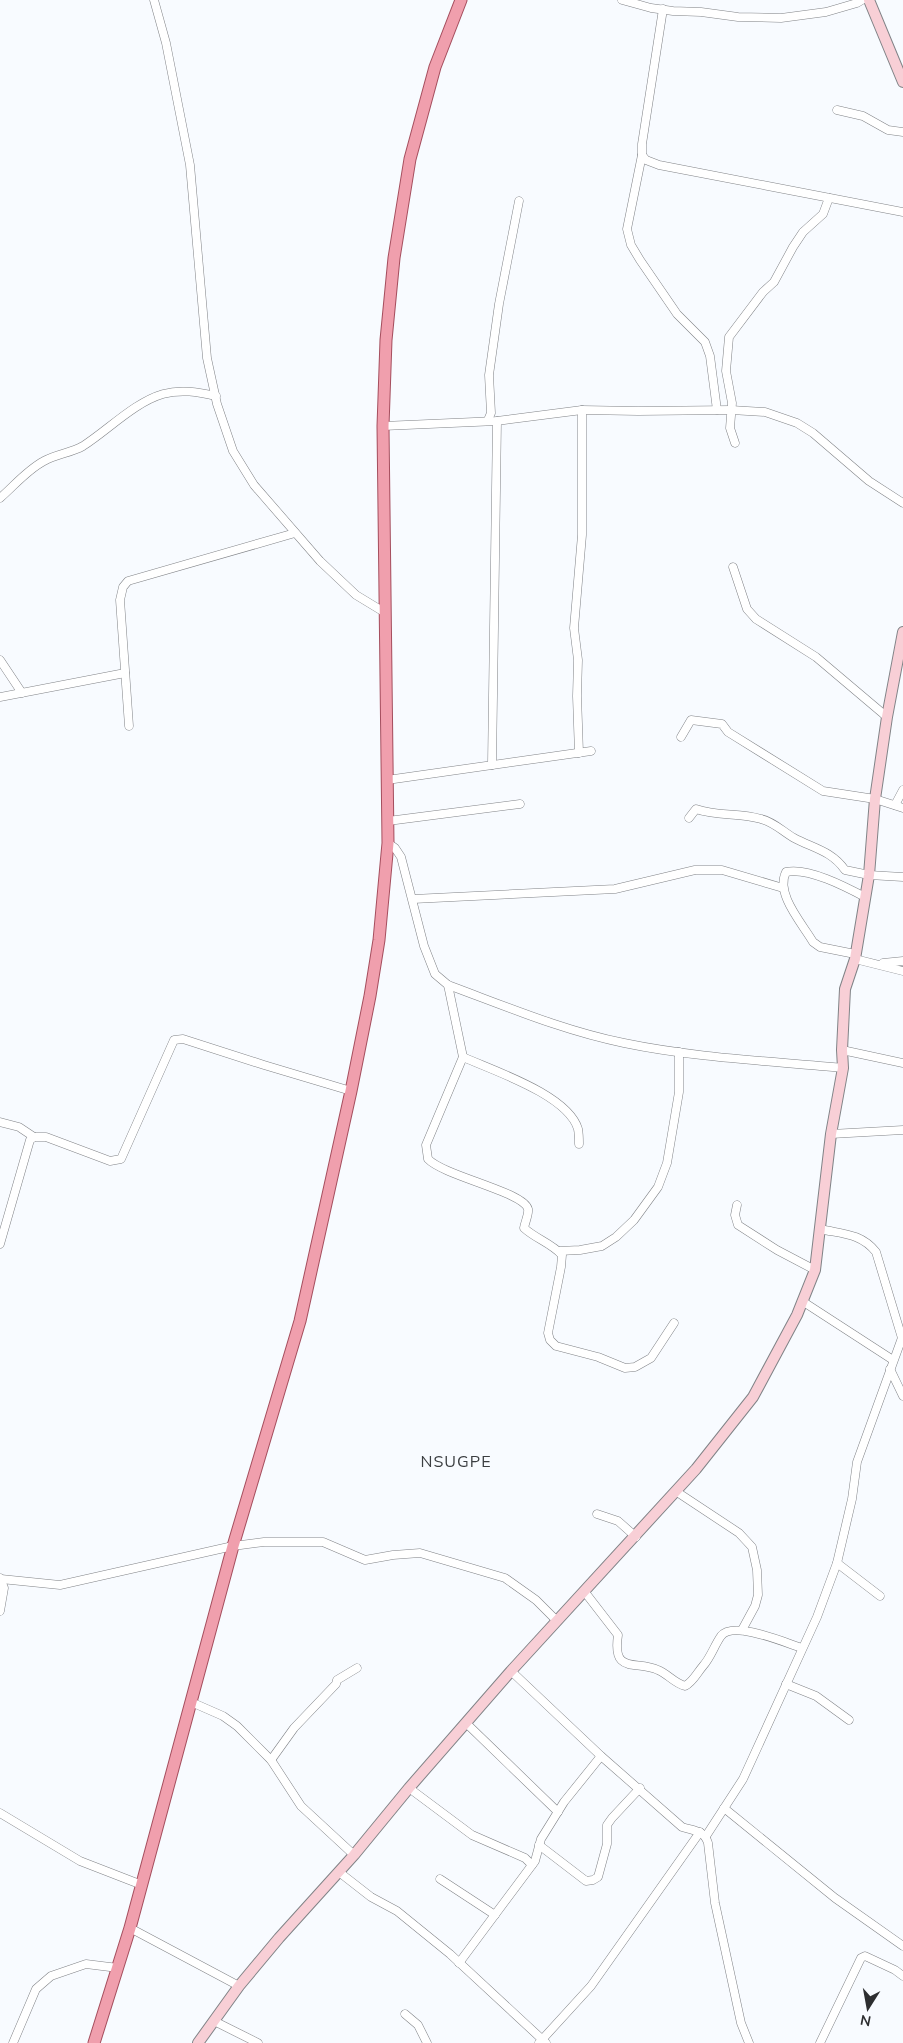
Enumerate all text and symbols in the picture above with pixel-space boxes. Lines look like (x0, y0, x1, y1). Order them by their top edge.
district label: NSUGPE (420, 1451, 492, 1471)
north arrow (843, 1983, 893, 2033)
text: N (859, 2011, 872, 2031)

